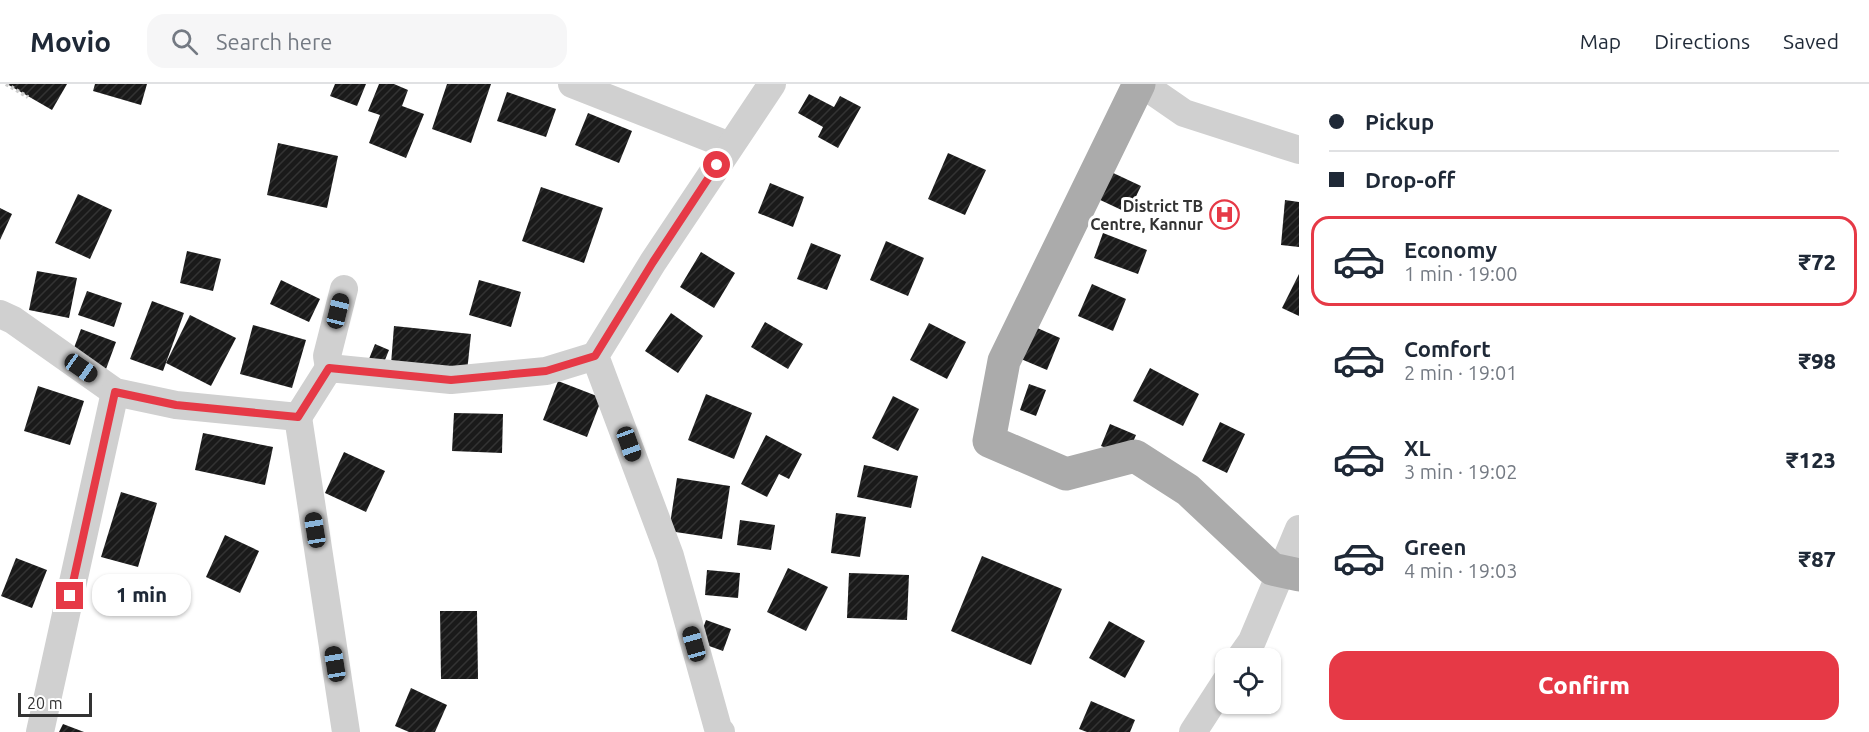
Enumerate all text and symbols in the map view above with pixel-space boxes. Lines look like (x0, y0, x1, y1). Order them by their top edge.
search box (147, 14, 567, 68)
icon: search (168, 25, 201, 58)
text: Movio (30, 26, 111, 57)
text: Search here (216, 29, 332, 54)
text: Map (1580, 29, 1621, 53)
text: Directions (1654, 29, 1750, 53)
text: Saved (1783, 29, 1839, 53)
text: Pickup (1365, 109, 1434, 134)
route start (703, 151, 730, 178)
text: Drop-off (1365, 167, 1455, 192)
place label: District TB Centre, Kannur (1090, 197, 1203, 233)
hospital icon: District TB Centre, Kannur (1208, 199, 1240, 231)
icon: car (1332, 234, 1386, 288)
text: Economy (1404, 237, 1497, 262)
text: ₹72 (1799, 249, 1836, 274)
text: 1 min · 19:00 (1404, 262, 1518, 285)
car (325, 291, 351, 331)
icon: car (1332, 333, 1386, 387)
text: Comfort (1404, 336, 1491, 361)
text: ₹98 (1799, 348, 1836, 373)
car (61, 350, 101, 386)
text: 2 min · 19:01 (1404, 361, 1518, 384)
car (614, 424, 644, 464)
icon: car (1332, 432, 1386, 486)
text: XL (1404, 435, 1431, 460)
text: ₹123 (1786, 447, 1836, 472)
text: 3 min · 19:02 (1404, 460, 1518, 483)
car (303, 511, 327, 549)
icon: car (1332, 531, 1386, 585)
text: Green (1404, 534, 1466, 559)
text: ₹87 (1799, 546, 1836, 571)
text: 4 min · 19:03 (1404, 559, 1518, 582)
callout: 1 min (91, 575, 190, 617)
route end (56, 582, 83, 609)
text: 1 min (116, 583, 167, 606)
car (680, 624, 708, 664)
car (323, 645, 347, 683)
map controls (1215, 648, 1281, 714)
button: locate (1215, 648, 1281, 714)
button: Confirm (1329, 651, 1839, 720)
scale bar (18, 690, 92, 718)
text: 20 m (27, 694, 63, 712)

